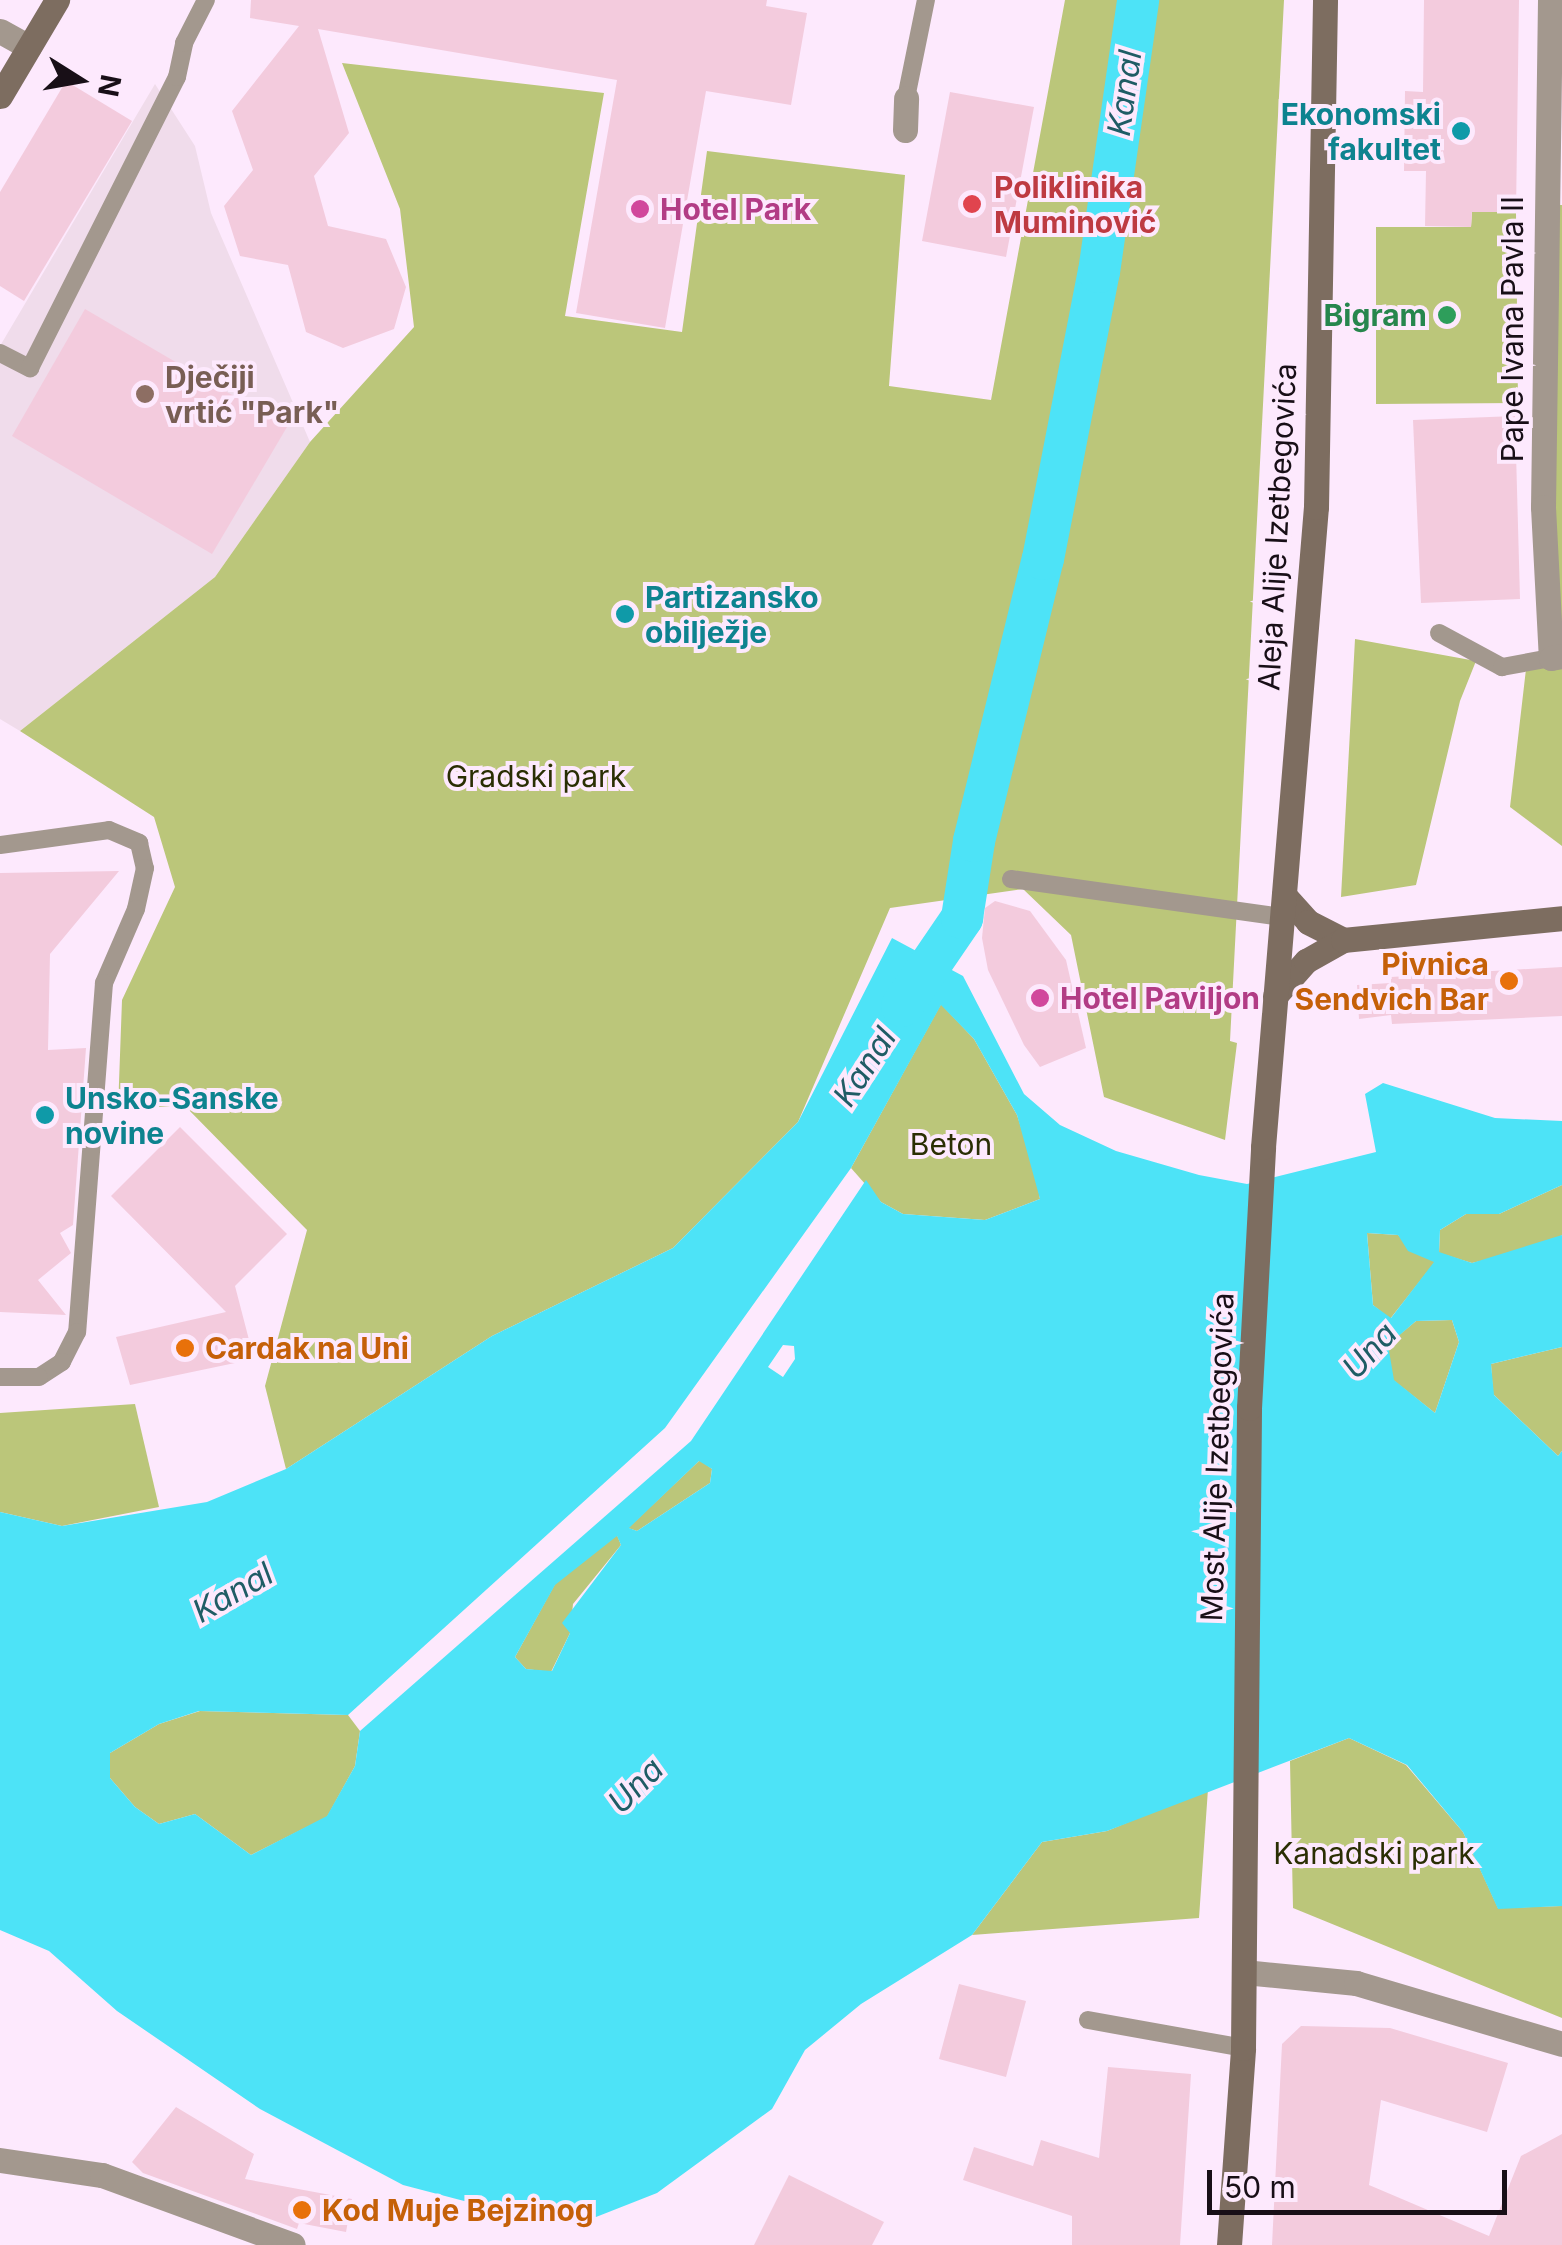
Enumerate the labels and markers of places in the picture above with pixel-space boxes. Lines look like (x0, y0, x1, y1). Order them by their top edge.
place label: Ekonomski fakultet (1281, 96, 1441, 166)
marker: Ekonomski fakultet (1450, 120, 1472, 142)
place label: Poliklinika Muminović (994, 169, 1156, 240)
place label: Hotel Park (660, 191, 811, 227)
marker: Poliklinika Muminović (959, 191, 985, 217)
marker: Hotel Park (629, 198, 651, 220)
place label: Bigram (1323, 297, 1427, 333)
marker: Bigram (1436, 304, 1458, 326)
place label: Dječiji vrtić "Park" (165, 359, 339, 430)
marker: Dječiji vrtić "Park" (134, 383, 156, 405)
place label: Partizansko obilježje (645, 579, 819, 650)
marker: Partizansko obilježje (614, 603, 636, 625)
place label: Pivnica Sendvich Bar (1295, 946, 1489, 1016)
marker: Pivnica Sendvich Bar (1498, 970, 1520, 992)
place label: Hotel Paviljon (1060, 980, 1260, 1016)
marker: Hotel Paviljon (1029, 987, 1051, 1009)
place label: Unsko-Sanske novine (65, 1080, 279, 1150)
marker: Unsko-Sanske novine (34, 1104, 56, 1126)
place label: Cardak na Uni (205, 1330, 409, 1366)
marker: Cardak na Uni (174, 1337, 196, 1359)
place label: Kod Muje Bejzinog (322, 2192, 594, 2228)
marker: Kod Muje Bejzinog (291, 2199, 313, 2221)

